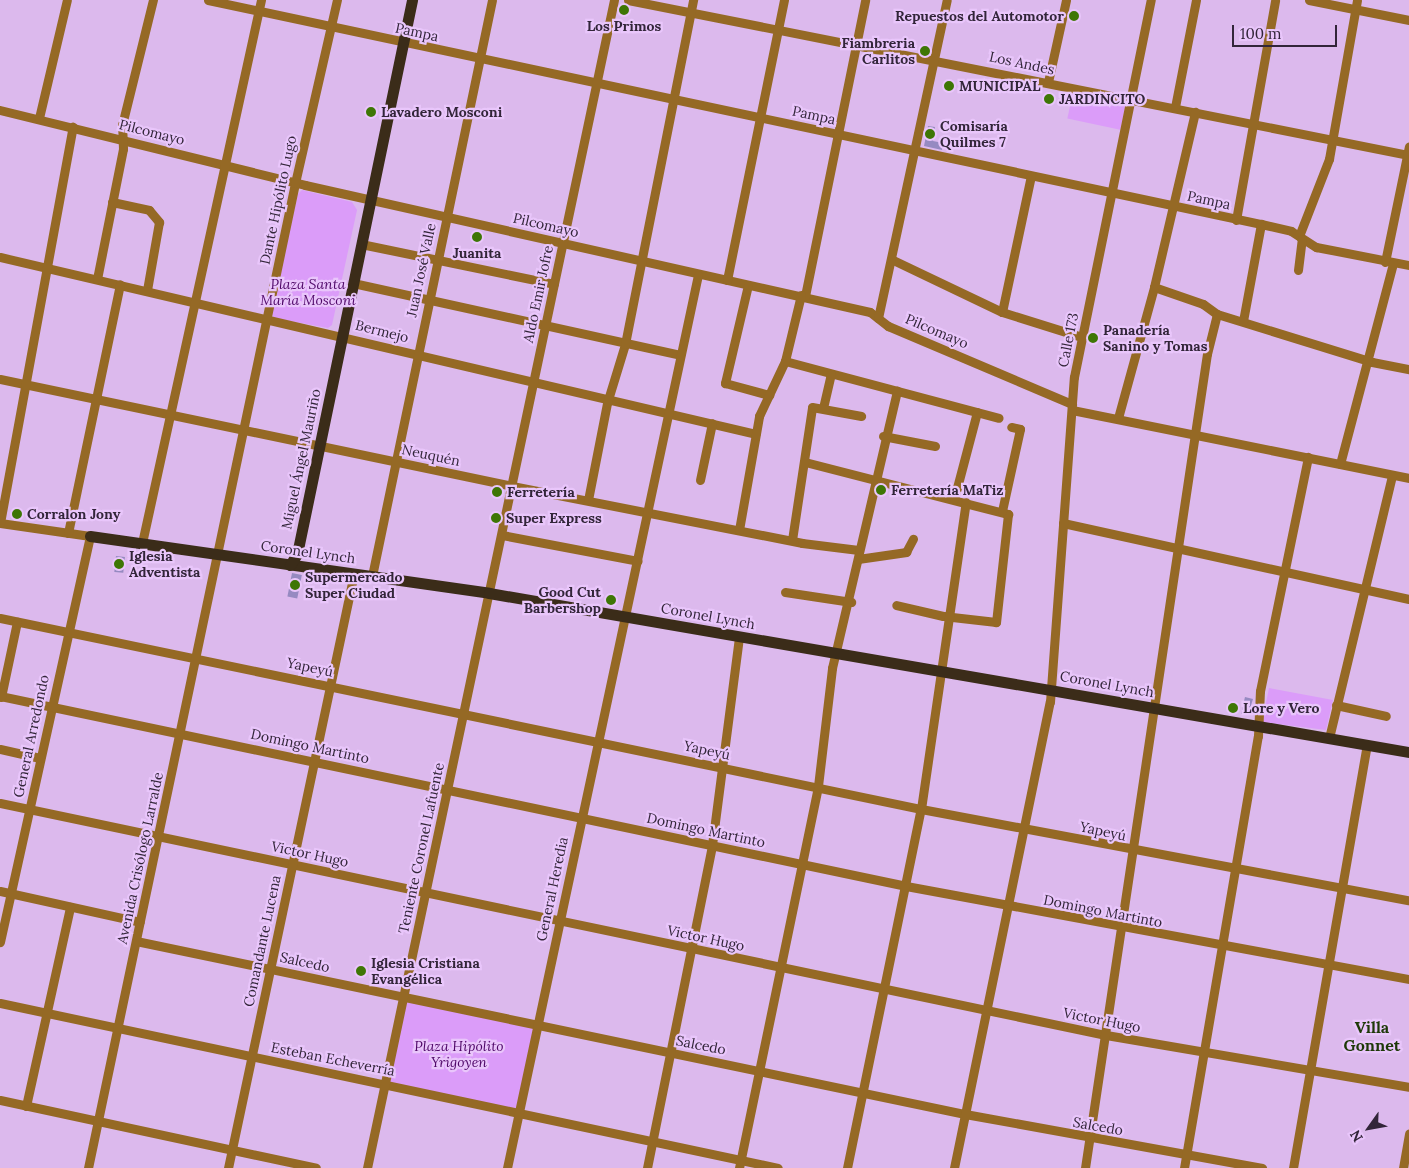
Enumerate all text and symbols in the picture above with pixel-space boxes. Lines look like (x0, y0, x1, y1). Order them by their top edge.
marker: Los Primos (618, 4, 630, 16)
place label: Repuestos del Automotor (895, 8, 1064, 24)
marker: Repuestos del Automotor (1068, 10, 1080, 22)
scale bar (1234, 15, 1339, 47)
place label: Los Primos (587, 18, 661, 34)
street label: Pampa (394, 19, 440, 45)
text: 100 m (1240, 24, 1281, 43)
place label: Fiambreria Carlitos (842, 35, 915, 68)
marker: Fiambreria Carlitos (919, 45, 931, 57)
street label: Los Andes (988, 48, 1056, 78)
place label: MUNICIPAL (959, 78, 1040, 94)
marker: MUNICIPAL (943, 80, 955, 92)
place label: JARDINCITO (1059, 91, 1145, 107)
marker: JARDINCITO (1043, 93, 1055, 105)
street label: Pampa (791, 102, 837, 128)
place label: Lavadero Mosconi (381, 104, 502, 120)
marker: Lavadero Mosconi (365, 106, 377, 118)
street label: Pilcomayo (118, 116, 186, 148)
place label: Comisaría Quilmes 7 (940, 118, 1008, 150)
marker: Comisaría Quilmes 7 (924, 128, 936, 140)
street label: Dante Hipólito Lugo (256, 134, 300, 266)
street label: Pampa (1186, 187, 1232, 213)
street label: Pilcomayo (512, 209, 580, 241)
street label: Juan José Valle (403, 222, 439, 318)
marker: Juanita (471, 231, 483, 243)
street label: Aldo Emir Jofre (519, 244, 557, 344)
place label: Juanita (453, 245, 501, 261)
park label: Plaza Santa María Mosconi (260, 276, 356, 308)
street label: Pilcomayo (903, 310, 971, 352)
street label: Calle 173 (1054, 311, 1082, 369)
street label: Bermejo (354, 316, 410, 346)
place label: Panadería Sanino y Tomas (1103, 322, 1207, 354)
marker: Panadería Sanino y Tomas (1087, 332, 1099, 344)
street label: Miguel Ángel Mauriño (278, 387, 324, 531)
street label: Neuquén (400, 441, 462, 469)
place label: Ferretería MaTiz (891, 482, 1003, 498)
place label: Ferretería (507, 484, 575, 500)
marker: Ferretería MaTiz (875, 484, 887, 496)
marker: Ferretería (491, 486, 503, 498)
place label: Corralon Jony (27, 506, 120, 522)
marker: Corralon Jony (11, 508, 23, 520)
place label: Super Express (506, 510, 602, 526)
marker: Super Express (490, 512, 502, 524)
street label: Coronel Lynch (260, 537, 356, 567)
place label: Iglesia Adventista (129, 548, 200, 580)
marker: Iglesia Adventista (113, 558, 125, 570)
place label: Supermercado Super Ciudad (305, 569, 402, 602)
marker: Supermercado Super Ciudad (289, 579, 301, 591)
place label: Good Cut Barbershop (524, 584, 601, 616)
marker: Good Cut Barbershop (605, 594, 617, 606)
street label: Coronel Lynch (660, 599, 756, 633)
street label: Yapeyú (285, 654, 335, 680)
street label: Coronel Lynch (1059, 667, 1155, 701)
street label: General Arredondo (10, 673, 52, 799)
place label: Lore y Vero (1243, 700, 1319, 716)
marker: Lore y Vero (1227, 702, 1239, 714)
street label: Domingo Martinto (249, 725, 371, 767)
street label: Yapeyú (682, 737, 732, 763)
street label: Teniente Coronel Lafuente (395, 761, 447, 935)
street label: Avenida Crisólogo Larralde (114, 770, 166, 946)
street label: Domingo Martinto (645, 809, 767, 851)
street label: Yapeyú (1078, 818, 1128, 844)
street label: General Heredia (533, 835, 571, 943)
street label: Victor Hugo (270, 838, 350, 870)
street label: Comandante Lucena (240, 874, 284, 1008)
street label: Domingo Martinto (1042, 891, 1164, 931)
street label: Victor Hugo (666, 922, 746, 954)
street label: Salcedo (279, 949, 331, 975)
place label: Iglesia Cristiana Evangélica (371, 955, 480, 988)
marker: Iglesia Cristiana Evangélica (355, 965, 367, 977)
street label: Victor Hugo (1062, 1004, 1142, 1036)
district label: Villa Gonnet (1344, 1017, 1400, 1055)
street label: Salcedo (675, 1032, 727, 1058)
park label: Plaza Hipólito Yrigoyen (414, 1038, 504, 1070)
street label: Esteban Echeverría (270, 1039, 396, 1079)
north arrow (1344, 1103, 1394, 1153)
street label: Salcedo (1072, 1113, 1124, 1139)
text: N (1346, 1127, 1367, 1145)

